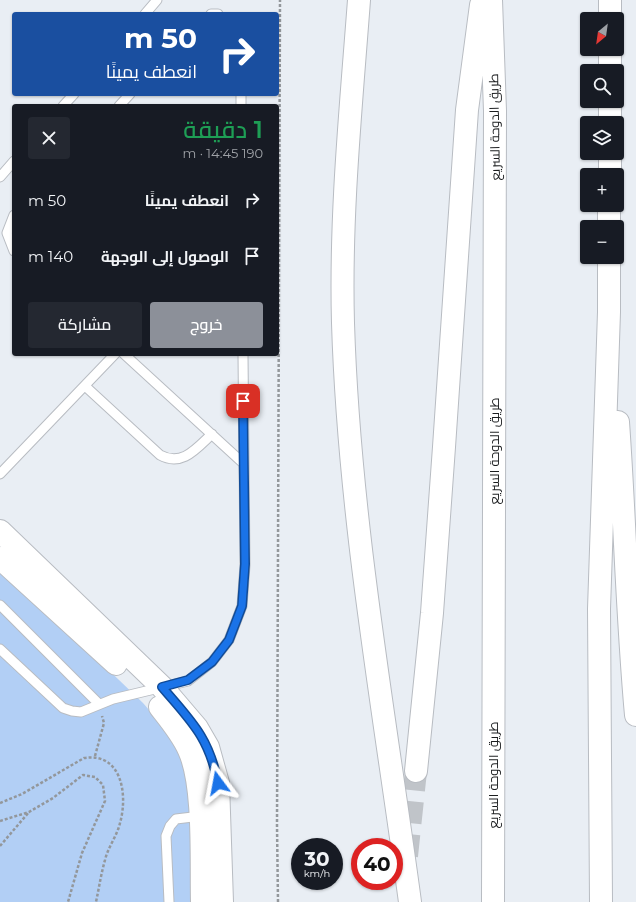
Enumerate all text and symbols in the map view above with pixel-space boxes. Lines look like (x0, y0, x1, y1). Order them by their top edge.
north arrow (580, 12, 624, 56)
map controls (580, 12, 624, 264)
text: 50 m (124, 21, 197, 55)
icon: right (211, 28, 263, 80)
text: انعطف يمينًا (106, 61, 197, 83)
button: search (580, 64, 624, 108)
street label: طريق الدوحة السريع (485, 73, 504, 181)
text: 1 دقيقة (183, 115, 263, 144)
button: layers (580, 116, 624, 160)
button: close (28, 117, 70, 159)
text: 190 m · 14:45 (182, 145, 263, 161)
button: + (580, 168, 624, 212)
icon: right (241, 189, 263, 211)
text: 50 m (28, 191, 66, 210)
text: انعطف يمينًا (145, 191, 229, 210)
button: − (580, 220, 624, 264)
icon: arrive (241, 245, 263, 267)
text: 140 m (28, 247, 73, 266)
text: الوصول إلى الوجهة (101, 247, 229, 266)
button: مشاركة (28, 302, 142, 348)
button: خروج (150, 302, 263, 348)
pin (226, 384, 260, 418)
icon: arrive (232, 390, 254, 412)
street label: طريق الدوحة السريع (486, 397, 503, 505)
street label: طريق الدوحة السريع (485, 721, 502, 829)
position arrow (197, 762, 239, 804)
speed limit sign: 40 (351, 838, 403, 890)
text: 30 (304, 847, 330, 871)
text: km/h (304, 867, 330, 880)

